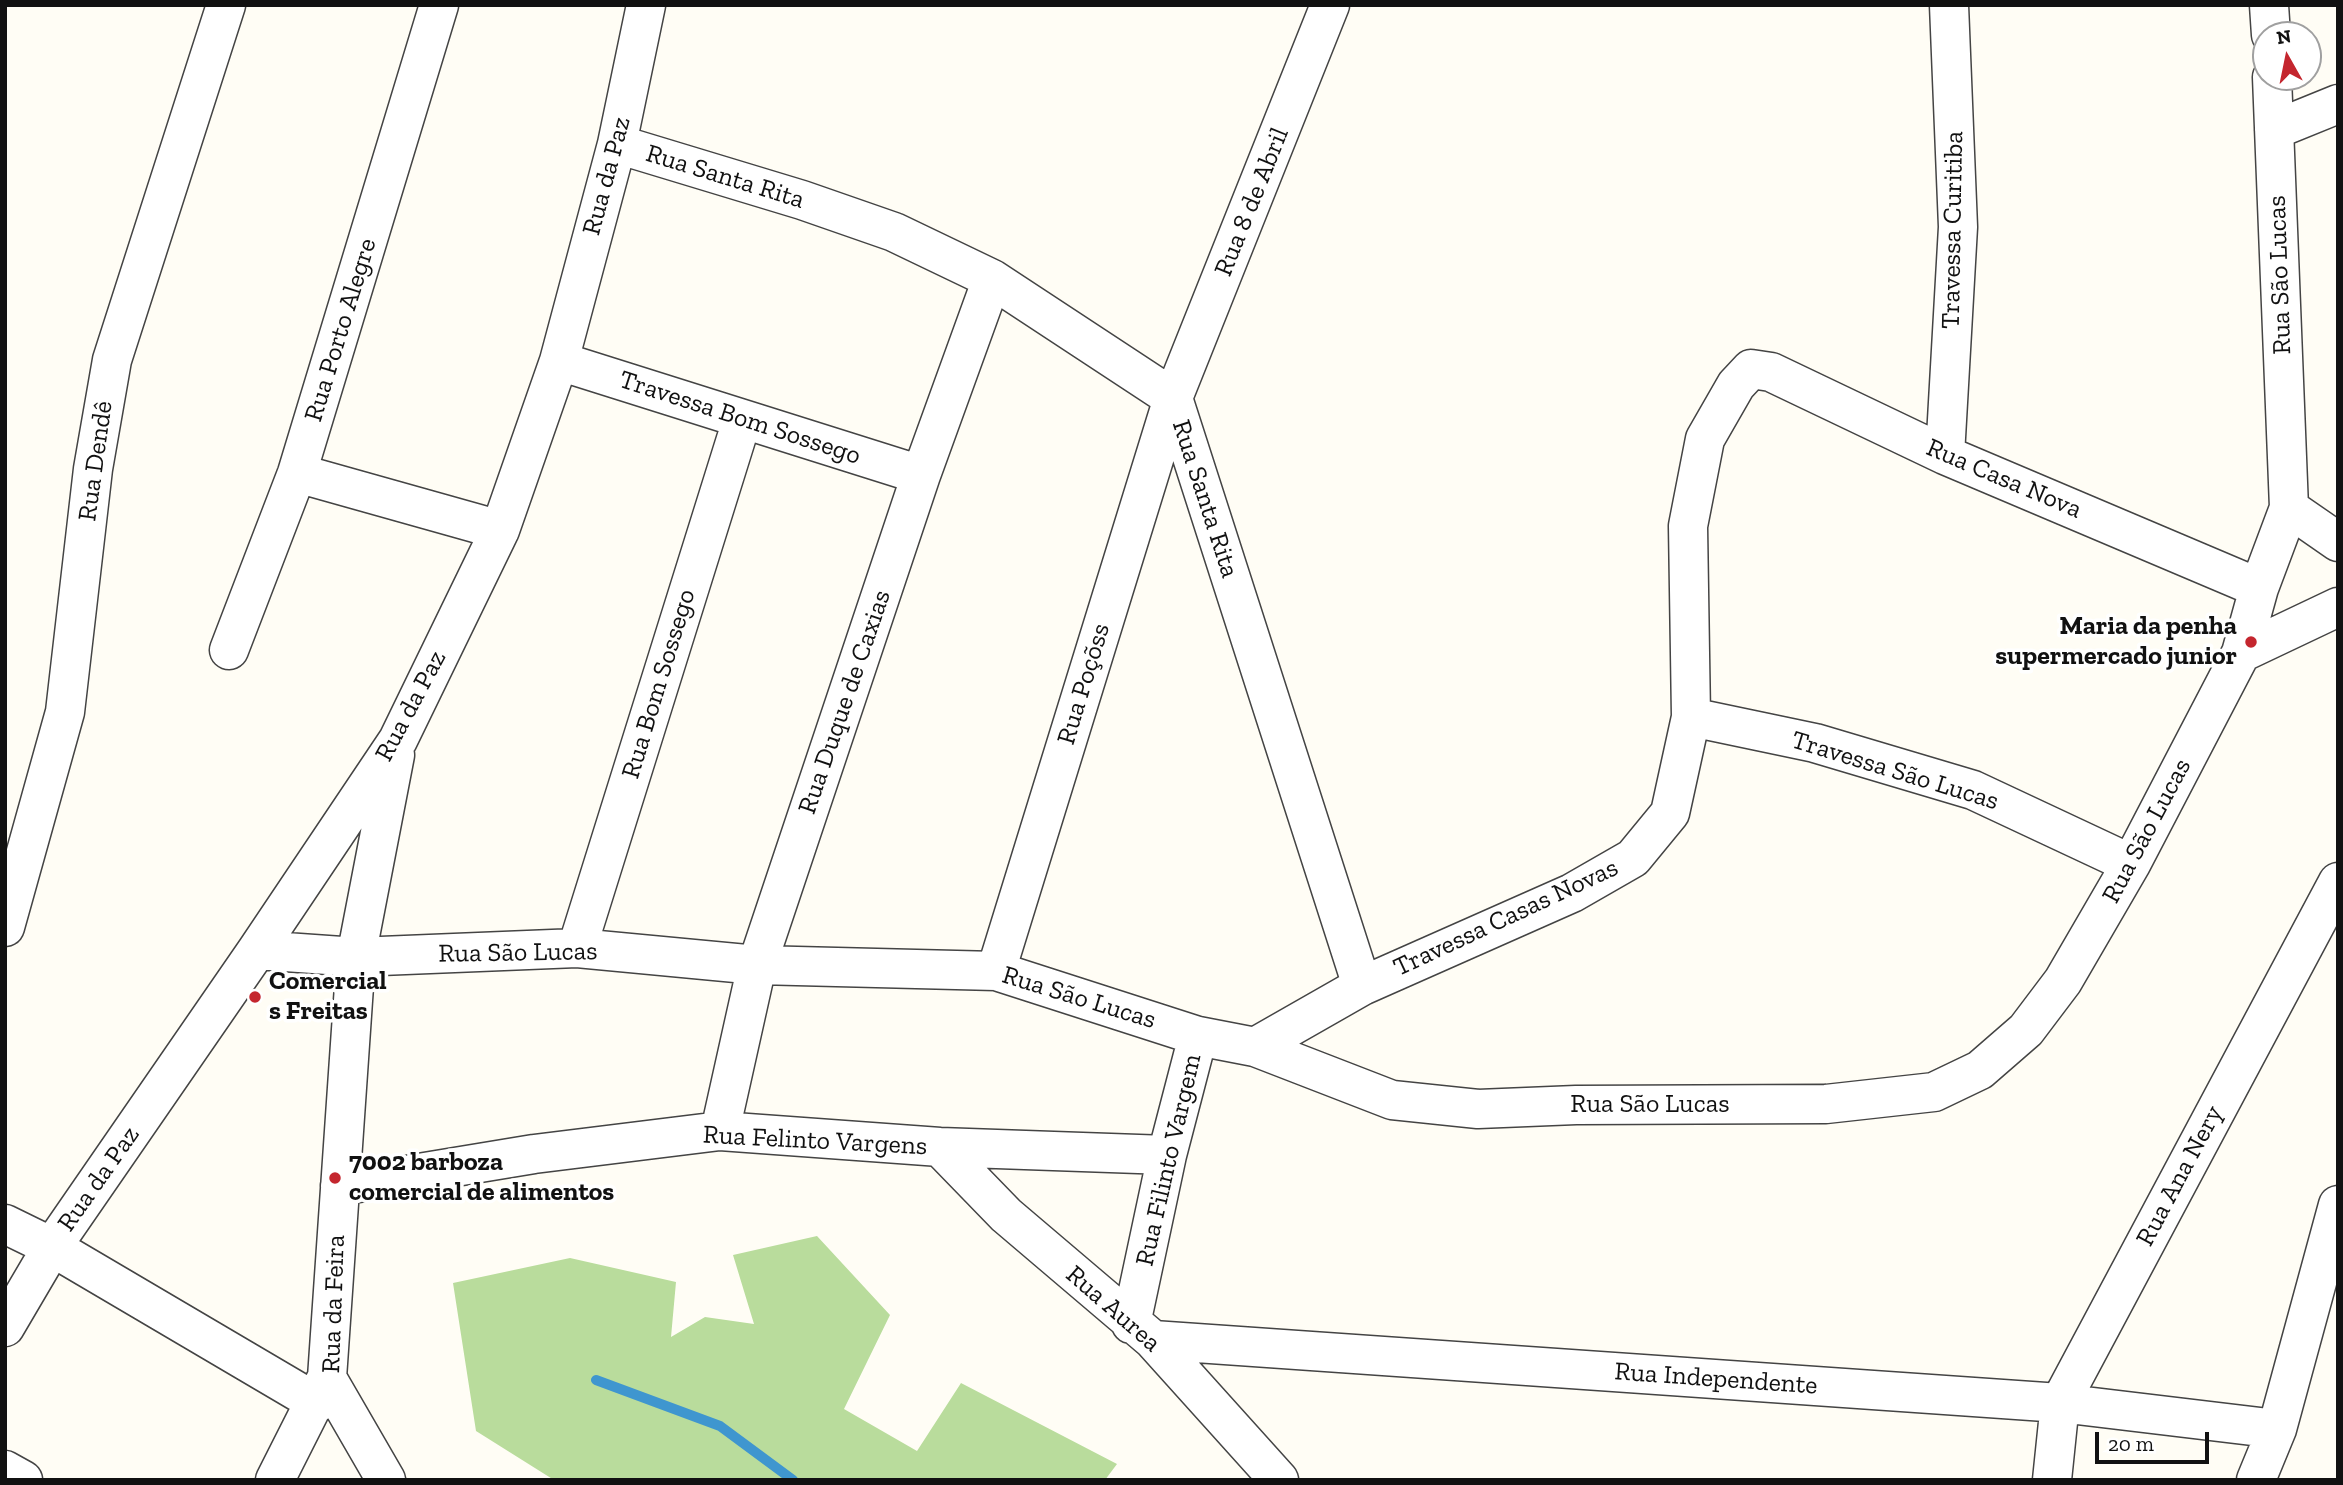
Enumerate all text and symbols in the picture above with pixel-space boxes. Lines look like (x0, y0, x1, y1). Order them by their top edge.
north arrow (2252, 21, 2322, 91)
text: N (2275, 24, 2293, 49)
street label: Rua da Paz (576, 113, 638, 239)
street label: Rua 8 de Abril (1208, 123, 1296, 281)
street label: Travessa Curitiba (1936, 131, 1970, 329)
street label: Rua Santa Rita (642, 138, 808, 216)
street label: Rua São Lucas (2262, 195, 2298, 355)
street label: Rua Porto Alegre (298, 235, 384, 425)
street label: Travessa Bom Sossego (615, 364, 865, 472)
street label: Rua Dendê (72, 399, 120, 523)
street label: Rua Santa Rita (1165, 416, 1245, 582)
street label: Rua Casa Nova (1922, 432, 2086, 526)
street label: Rua Bom Sossego (615, 586, 703, 782)
street label: Rua Duque de Caxias (792, 586, 898, 818)
place label: Maria da penha supermercado junior (1995, 611, 2237, 672)
street label: Rua Poçõss (1051, 620, 1117, 748)
marker: Maria da penha supermercado junior (2243, 634, 2259, 650)
street label: Rua da Paz (369, 645, 453, 767)
street label: Travessa São Lucas (1788, 725, 2002, 817)
street label: Rua São Lucas (2096, 753, 2198, 909)
street label: Travessa Casas Novas (1389, 852, 1623, 984)
street label: Rua São Lucas (438, 936, 598, 970)
street label: Rua São Lucas (998, 960, 1160, 1036)
place label: Comercial s Freitas (269, 966, 387, 1028)
marker: Comercial s Freitas (247, 989, 263, 1005)
street label: Rua Filinto Vargem (1129, 1051, 1209, 1269)
street label: Rua São Lucas (1570, 1089, 1730, 1121)
street label: Rua Ana Nery (2130, 1101, 2230, 1251)
street label: Rua da Paz (51, 1120, 147, 1238)
street label: Rua Felinto Vargens (702, 1120, 928, 1162)
place label: 7002 barboza comercial de alimentos (349, 1147, 614, 1208)
marker: 7002 barboza comercial de alimentos (327, 1170, 343, 1186)
street label: Rua da Feira (316, 1234, 352, 1374)
street label: Rua Aurea (1059, 1259, 1167, 1359)
street label: Rua Independente (1613, 1356, 1819, 1402)
scale bar (2098, 1418, 2212, 1462)
text: 20 m (2108, 1431, 2154, 1456)

